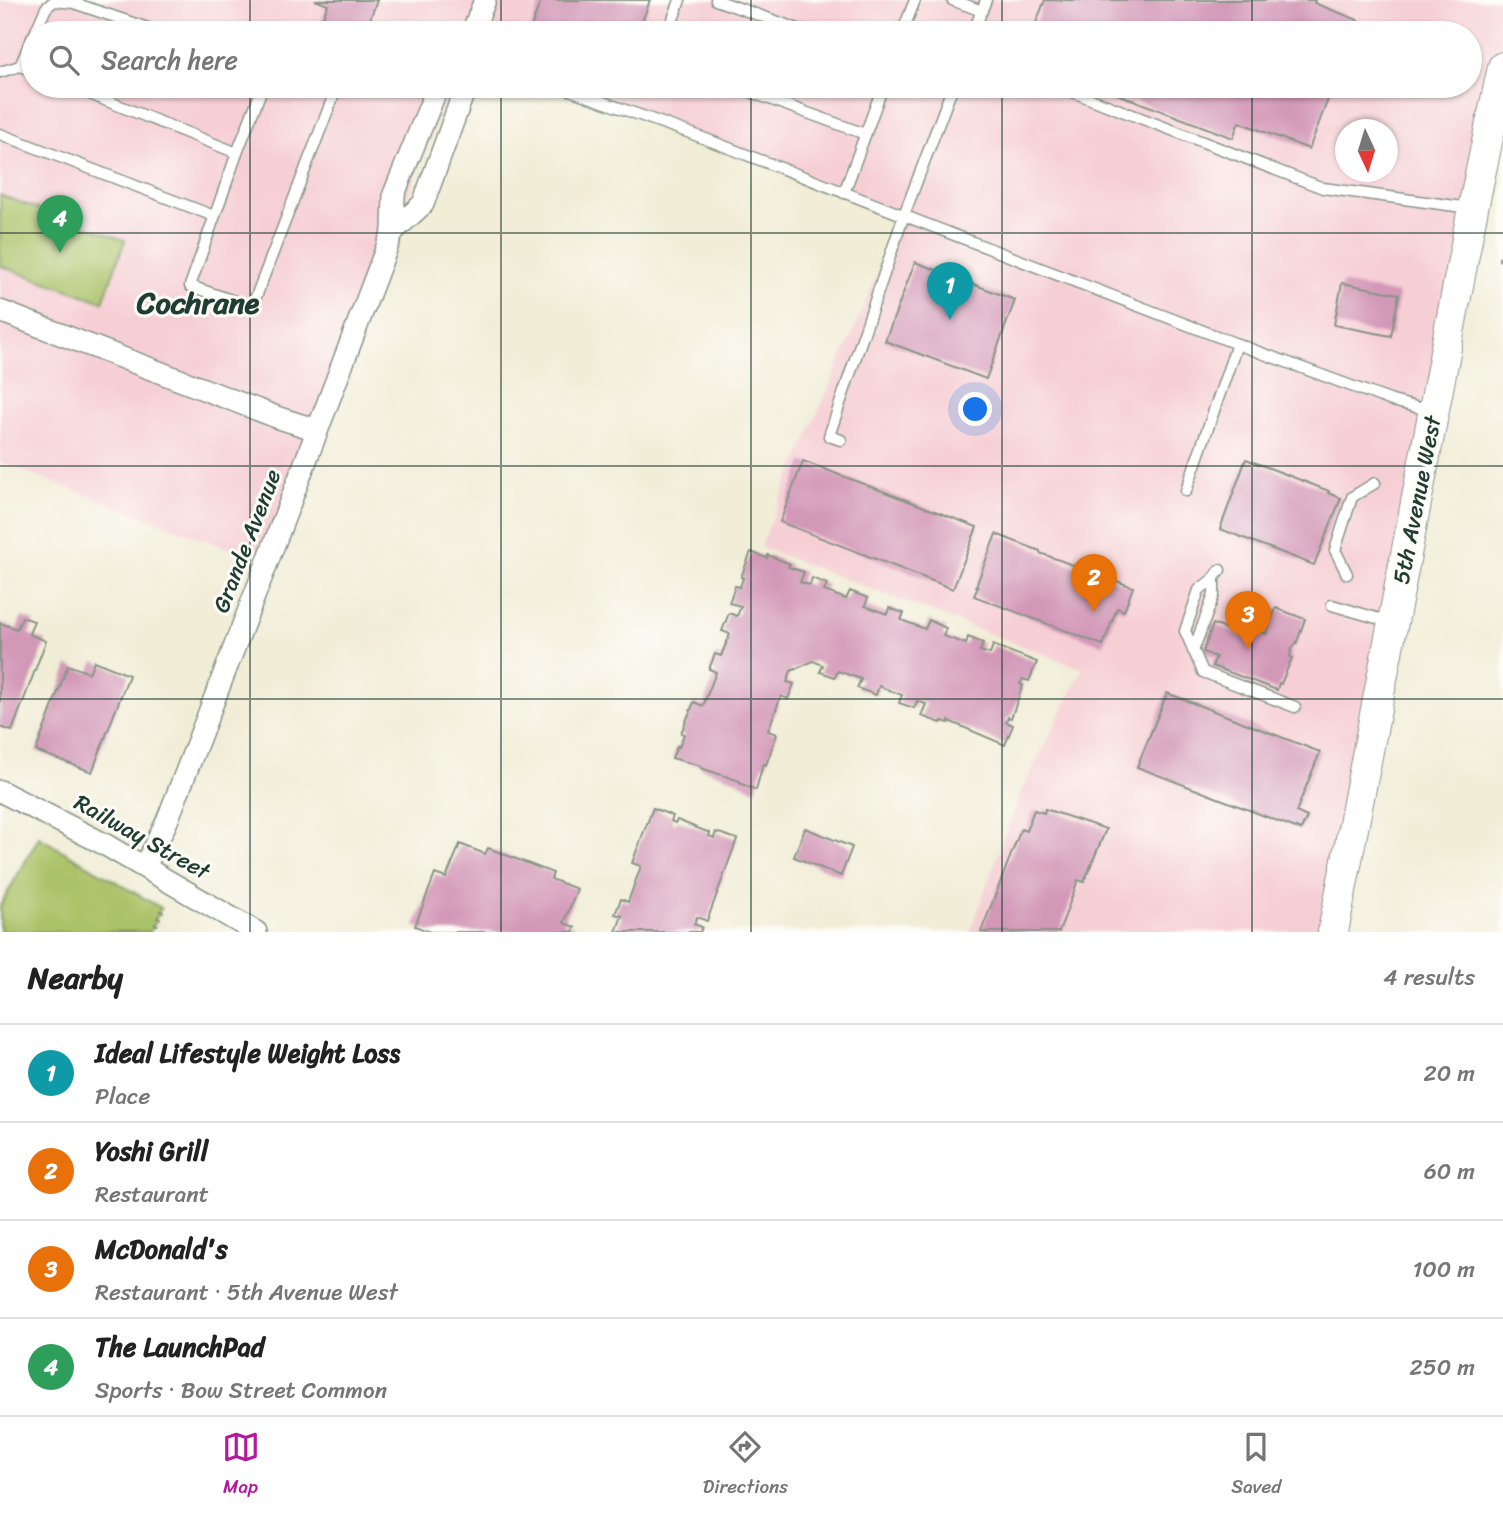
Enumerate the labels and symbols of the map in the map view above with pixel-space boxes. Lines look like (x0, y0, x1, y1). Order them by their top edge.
north arrow (1335, 119, 1398, 182)
pin: 4 (37, 195, 83, 253)
pin: 1 (927, 262, 973, 320)
district label: Cochrane (136, 276, 260, 330)
your location (958, 392, 992, 426)
street label: 5th Avenue West (1381, 410, 1454, 588)
street label: Grande Avenue (201, 463, 293, 619)
pin: 2 (1071, 554, 1117, 612)
pin: 3 (1225, 591, 1271, 649)
street label: Railway Street (66, 783, 219, 892)

